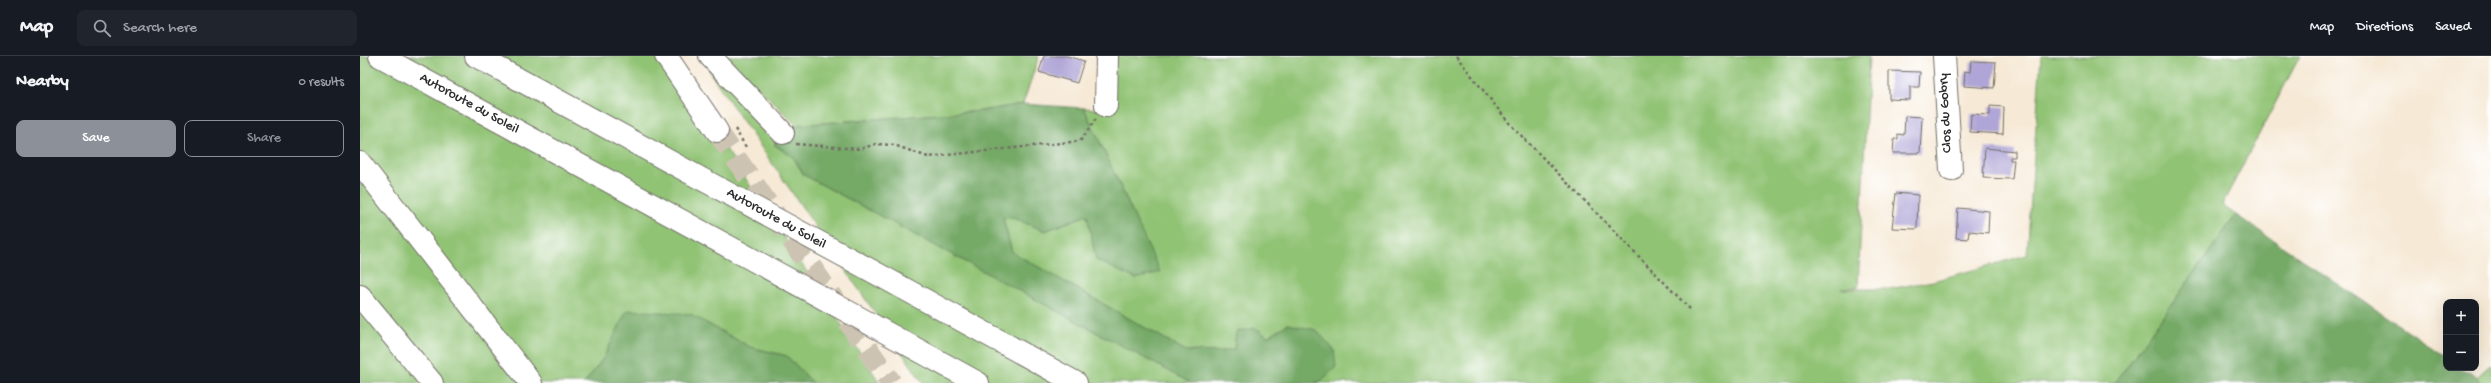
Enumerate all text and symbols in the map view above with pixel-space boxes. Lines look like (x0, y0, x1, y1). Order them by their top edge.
search box (77, 10, 357, 46)
text: Map (20, 16, 53, 39)
icon: search (91, 17, 113, 39)
text: Search here (123, 19, 197, 37)
text: Map (2310, 19, 2334, 36)
text: Directions (2356, 19, 2413, 36)
text: Saved (2435, 19, 2471, 36)
street label: Autoroute du Soleil (416, 70, 522, 138)
text: Nearby (16, 72, 69, 92)
street label: Clos du Gobry (1935, 73, 1957, 153)
text: 0 results (298, 75, 344, 90)
button: Save (16, 120, 176, 157)
button: Share (184, 120, 344, 157)
street label: Autoroute du Soleil (723, 185, 829, 253)
map controls (2443, 299, 2479, 371)
button: + (2443, 299, 2479, 335)
button: − (2443, 335, 2479, 371)

